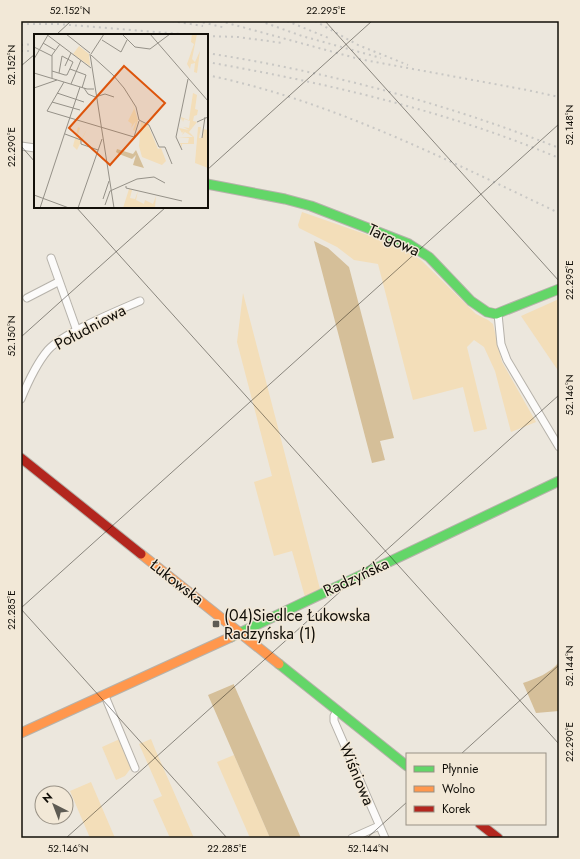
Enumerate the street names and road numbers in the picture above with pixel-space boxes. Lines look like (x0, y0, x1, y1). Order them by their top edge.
street label: Targowa (364, 218, 424, 262)
street label: Południowa (50, 299, 130, 355)
street label: Radzyńska (319, 552, 393, 602)
street label: Łukowska (144, 553, 209, 610)
street label: Wiśniowa (334, 739, 380, 809)

